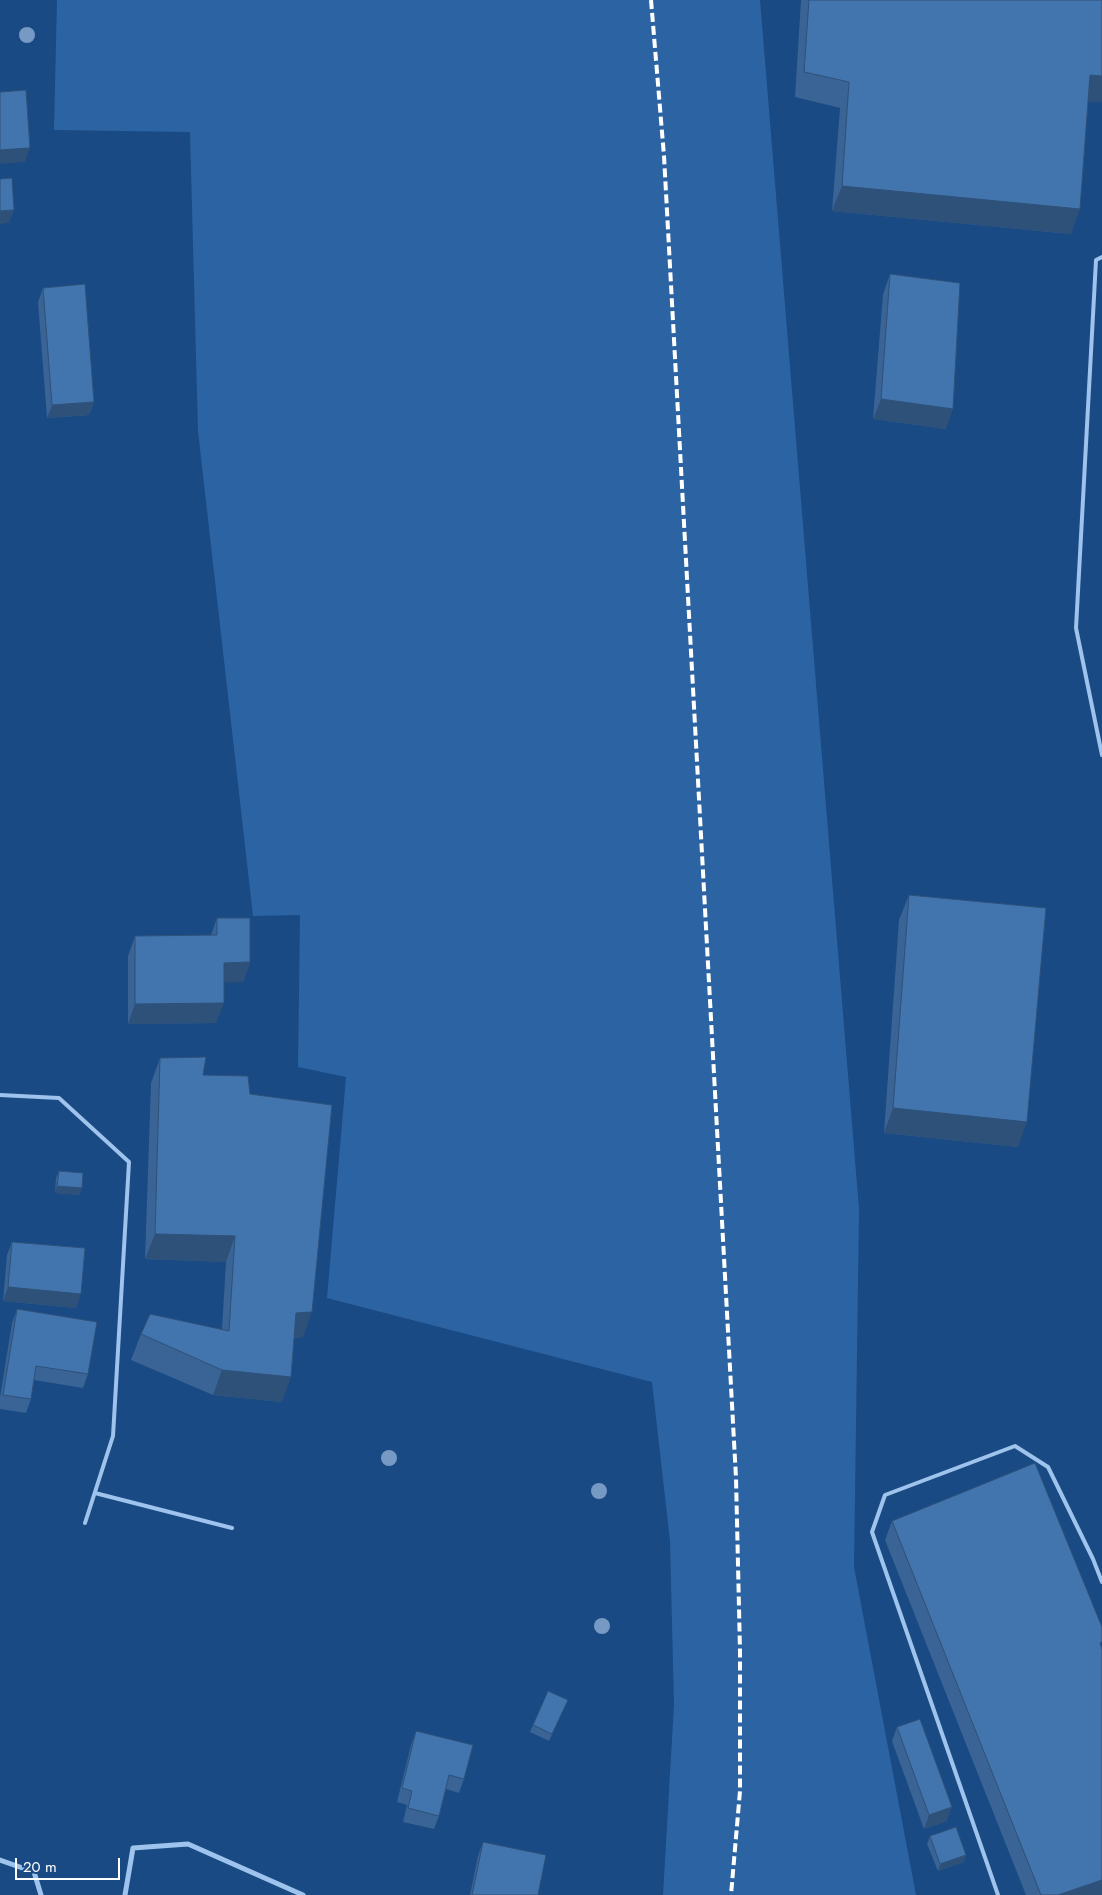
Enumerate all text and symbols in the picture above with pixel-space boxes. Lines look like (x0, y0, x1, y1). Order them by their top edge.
scale bar (18, 1848, 122, 1880)
text: 20 m (23, 1856, 57, 1878)

